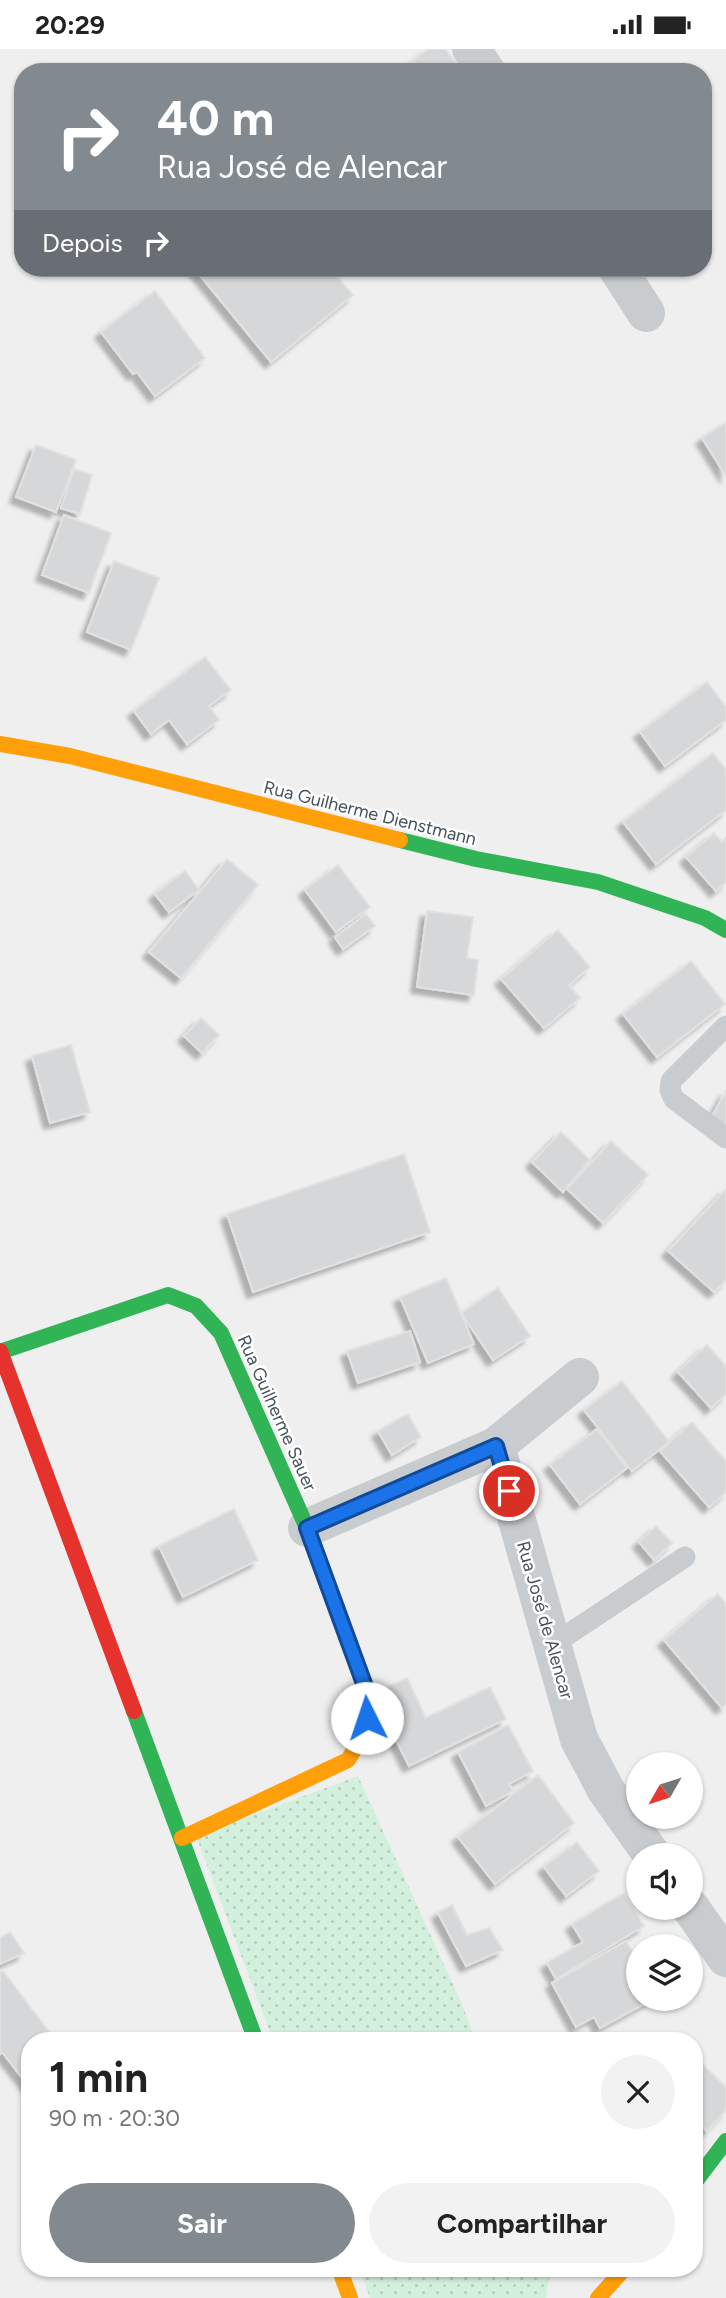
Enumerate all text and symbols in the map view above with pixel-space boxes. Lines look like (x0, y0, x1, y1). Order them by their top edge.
text: 20:29 (35, 9, 105, 41)
text: 40 m (157, 88, 274, 147)
icon: right (42, 91, 133, 182)
text: Rua José de Alencar (157, 148, 447, 186)
icon: right (137, 224, 175, 262)
text: Depois (42, 227, 123, 259)
street label: Rua Guilherme Dienstmann (261, 776, 479, 850)
street label: Rua Guilherme Sauer (233, 1332, 321, 1494)
pin (479, 1461, 539, 1521)
icon: arrive (490, 1472, 528, 1510)
street label: Rua José de Alencar (512, 1539, 578, 1701)
position arrow (330, 1681, 404, 1755)
north arrow (626, 1752, 704, 1829)
map controls (626, 1752, 703, 2011)
button: sound (626, 1843, 703, 1920)
button: layers (626, 1934, 703, 2011)
text: 1 min (49, 2052, 148, 2103)
button: close (601, 2055, 675, 2129)
text: 90 m · 20:30 (49, 2104, 180, 2132)
button: Sair (49, 2183, 355, 2263)
button: Compartilhar (369, 2183, 675, 2263)

